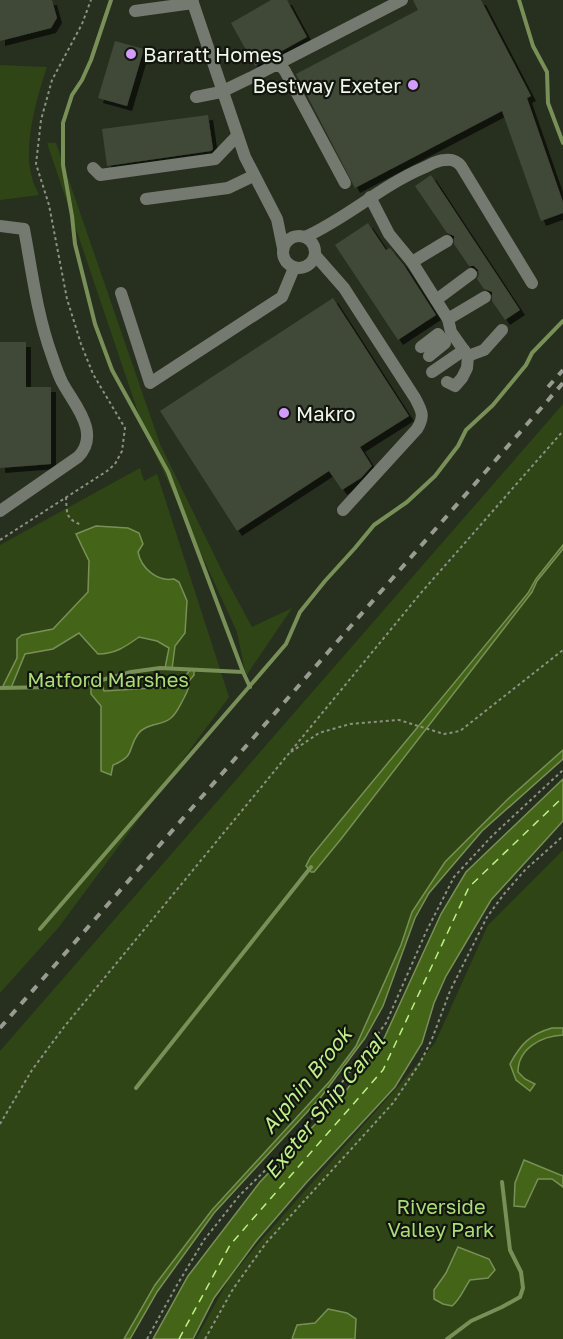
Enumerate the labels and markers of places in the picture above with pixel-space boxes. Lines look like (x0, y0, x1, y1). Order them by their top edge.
place label: Barratt Homes (143, 42, 282, 66)
marker: Barratt Homes (124, 47, 138, 61)
place label: Bestway Exeter (253, 73, 401, 97)
marker: Bestway Exeter (406, 78, 420, 92)
place label: Makro (296, 401, 355, 425)
marker: Makro (277, 406, 291, 420)

